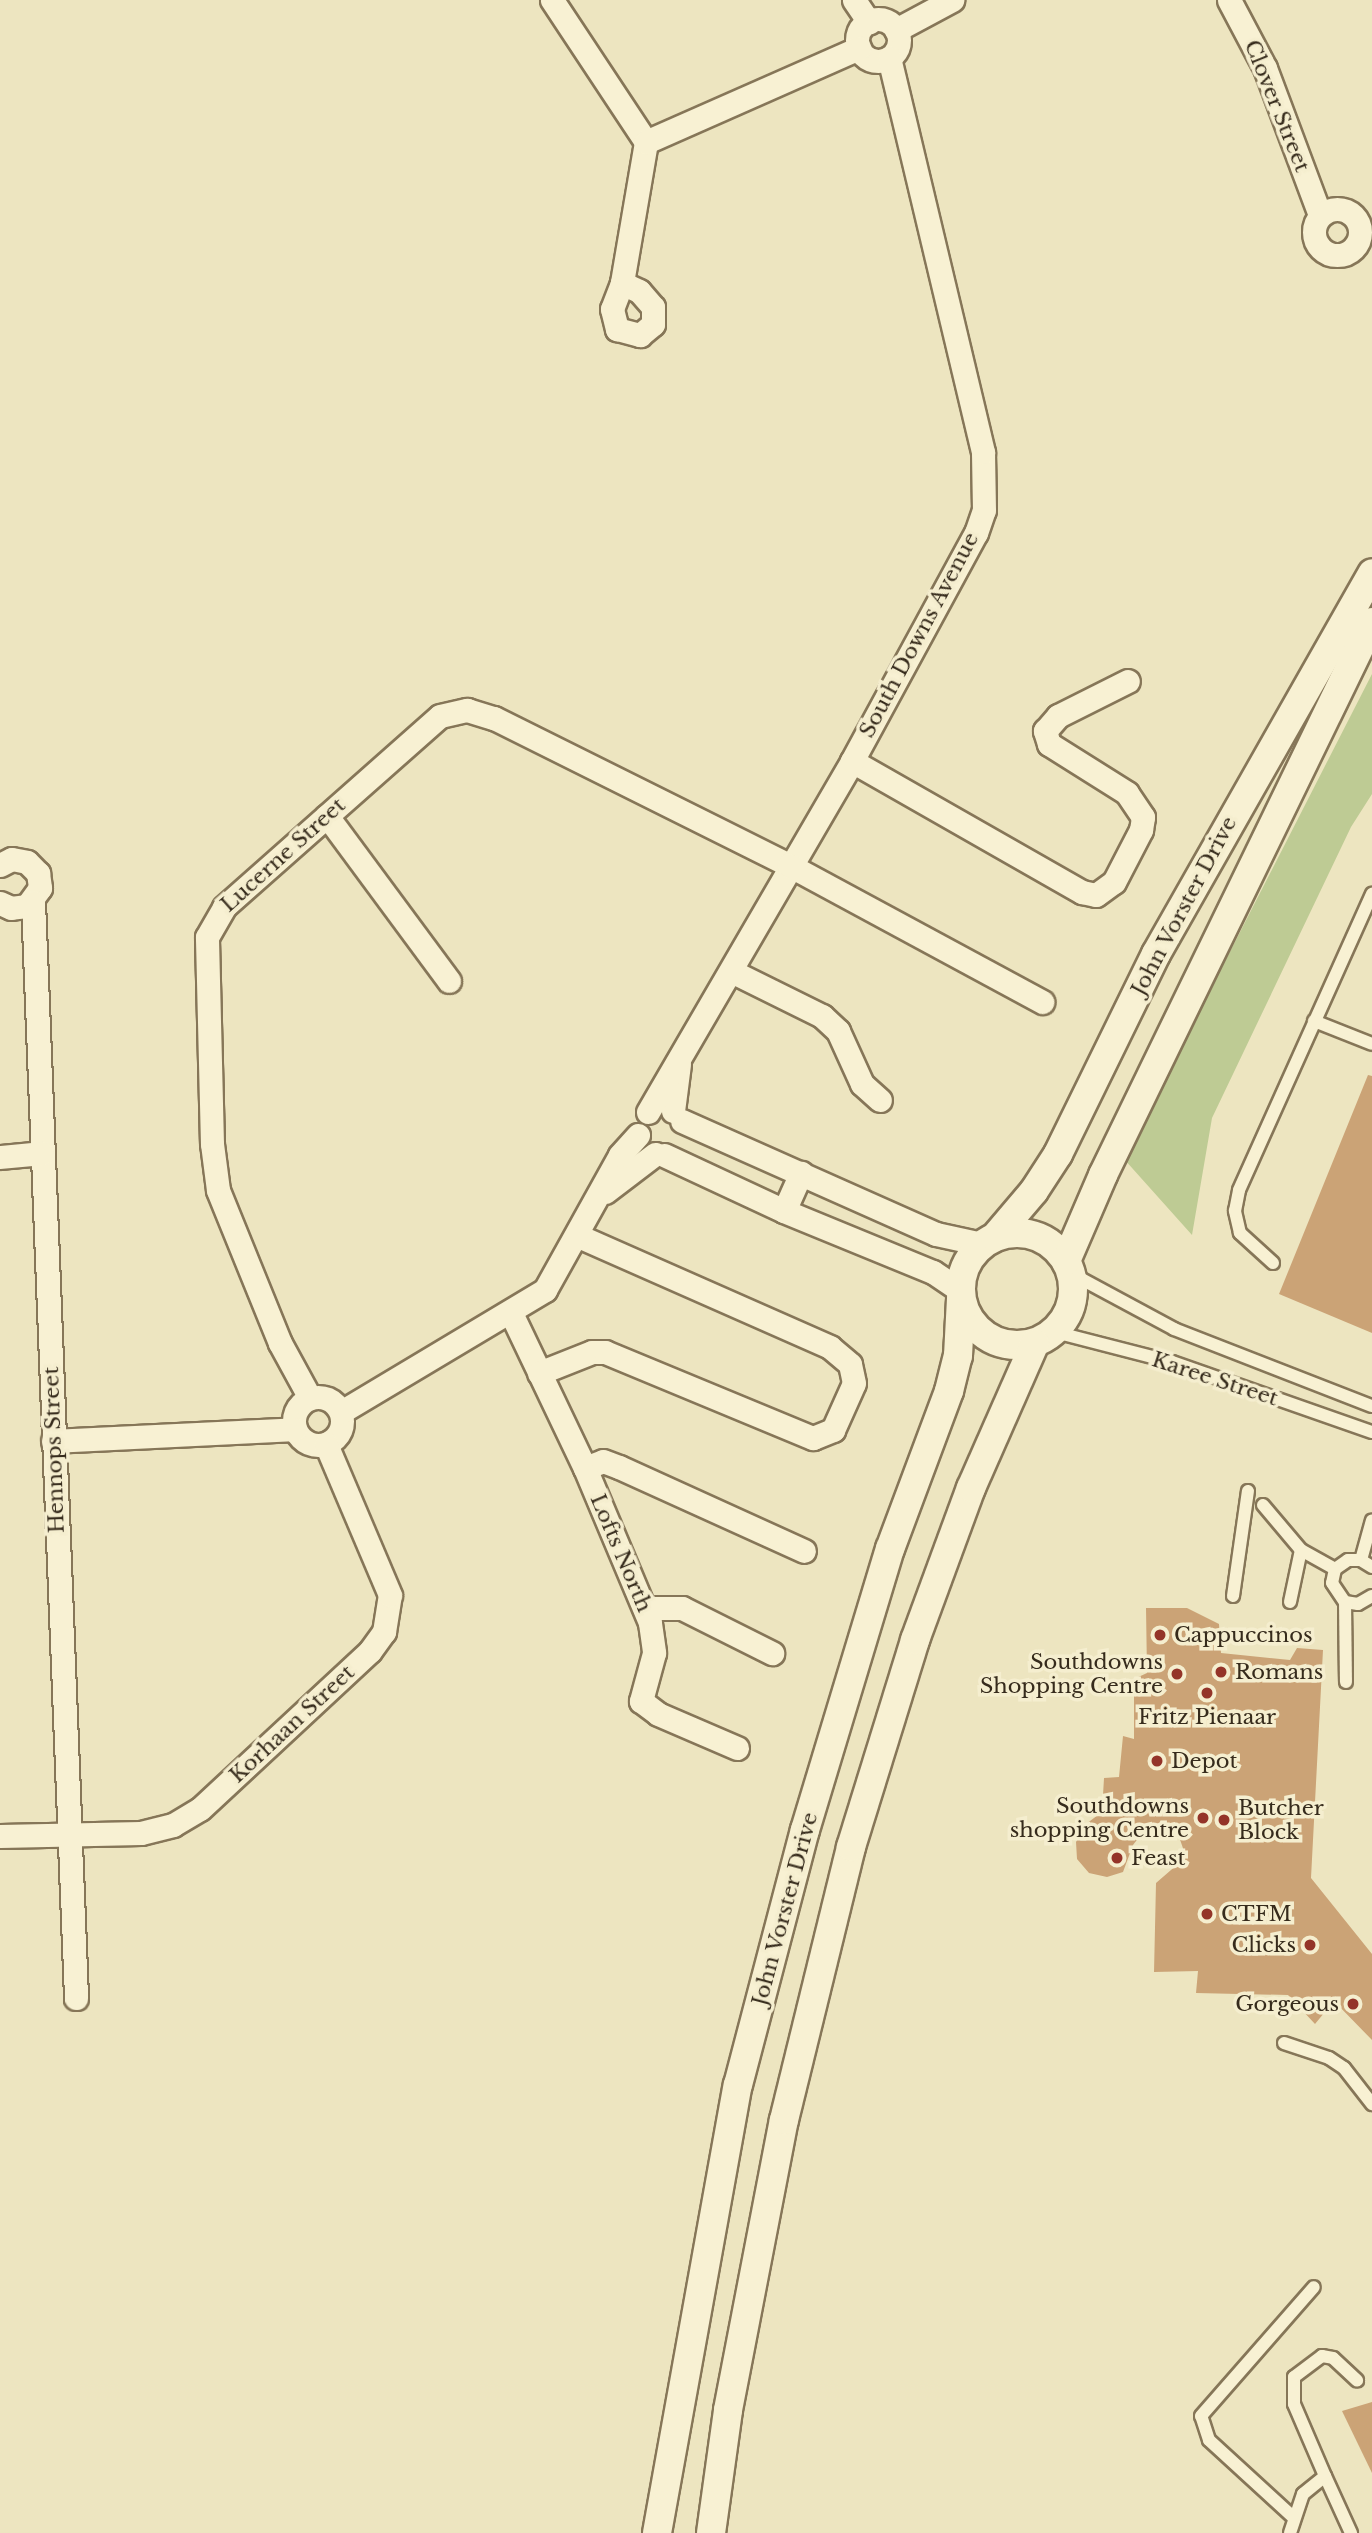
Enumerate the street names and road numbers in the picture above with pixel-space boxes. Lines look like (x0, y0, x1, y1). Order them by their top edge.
street label: Clover Street (1239, 36, 1315, 176)
street label: South Downs Avenue (854, 528, 984, 742)
street label: Lucerne Street (216, 793, 350, 917)
street label: John Vorster Drive (1126, 812, 1242, 1000)
street label: Karee Street (1149, 1347, 1281, 1411)
street label: Hennops Street (39, 1366, 69, 1534)
street label: Lofts North (585, 1490, 657, 1616)
street label: Korhaan Street (225, 1660, 359, 1788)
street label: John Vorster Drive (747, 1809, 823, 2009)

